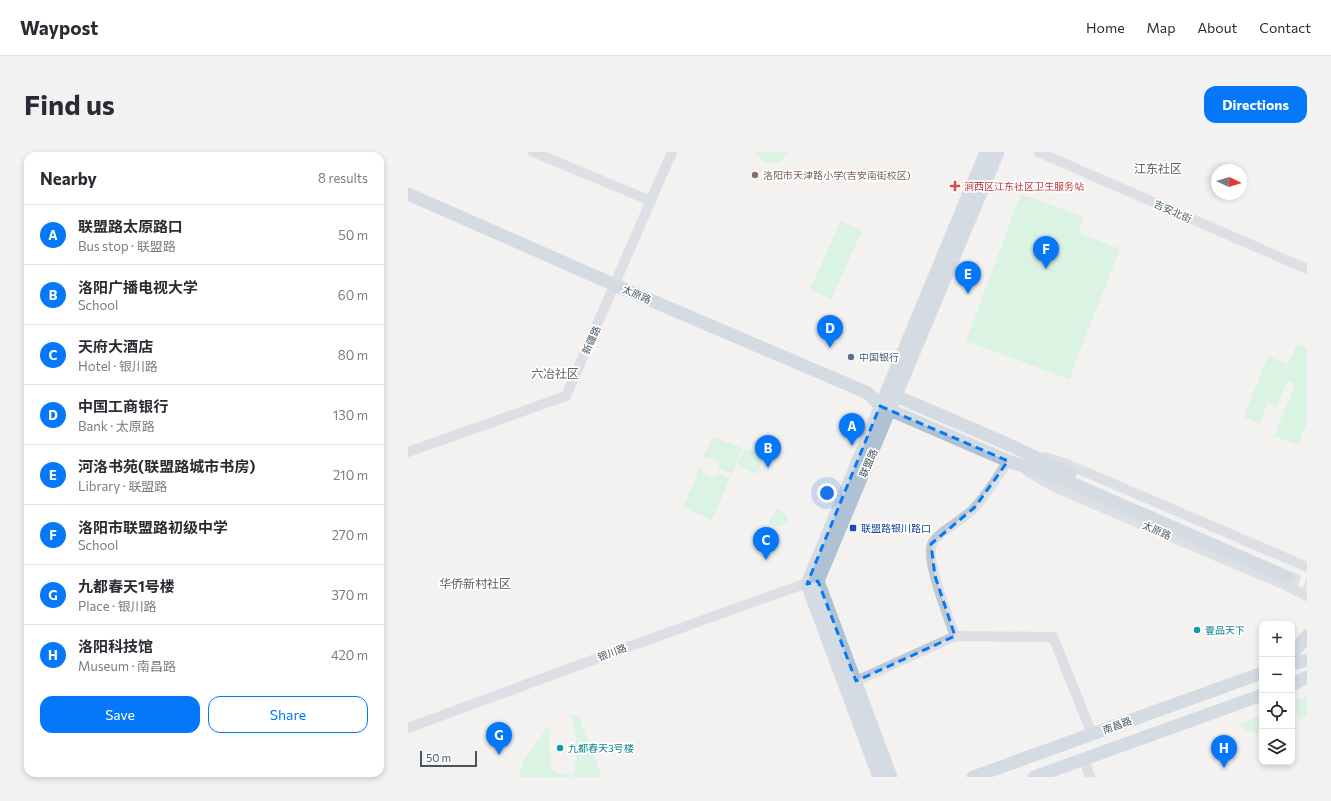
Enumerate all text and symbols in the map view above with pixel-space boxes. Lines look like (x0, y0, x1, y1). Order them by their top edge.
text: Waypost (20, 16, 98, 39)
text: Home (1086, 19, 1125, 36)
text: Map (1147, 19, 1175, 36)
text: About (1197, 19, 1237, 36)
text: Contact (1259, 19, 1311, 36)
button: Directions (1204, 86, 1307, 123)
text: Find us (24, 87, 115, 121)
district label: 江东社区 (1134, 161, 1182, 175)
north arrow (1211, 164, 1247, 200)
text: Nearby (40, 168, 97, 189)
place label: 洛阳市天津路小学(吉安南街校区) (763, 169, 911, 181)
text: 8 results (318, 170, 368, 186)
marker: 洛阳市天津路小学(吉安南街校区) (750, 170, 760, 180)
marker: 涧西区江东社区卫生服务站 (949, 180, 961, 192)
place label: 涧西区江东社区卫生服务站 (964, 180, 1084, 192)
street label: 吉安北街 (1152, 197, 1194, 225)
text: 联盟路太原路口 (78, 217, 183, 235)
text: A (48, 227, 58, 243)
text: 50 m (338, 227, 368, 243)
pin: F (1033, 236, 1059, 269)
text: Bus stop · 联盟路 (78, 238, 176, 254)
pin: E (955, 261, 981, 294)
text: 洛阳广播电视大学 (78, 278, 198, 296)
street label: 太原路 (621, 283, 653, 305)
text: B (49, 287, 57, 303)
text: 60 m (338, 287, 368, 303)
text: School (78, 297, 118, 313)
pin: D (817, 315, 843, 348)
street label: 新疆路 (579, 324, 603, 356)
text: 天府大酒店 (78, 337, 153, 355)
text: C (49, 347, 57, 363)
text: 80 m (338, 347, 368, 363)
place label: 中国银行 (859, 351, 899, 363)
marker: 中国银行 (846, 352, 856, 362)
text: Hotel · 银川路 (78, 358, 158, 374)
district label: 六冶社区 (531, 366, 579, 380)
text: 中国工商银行 (78, 397, 168, 415)
text: D (48, 407, 58, 423)
text: 130 m (333, 407, 368, 423)
pin: A (839, 413, 865, 446)
text: Bank · 太原路 (78, 418, 155, 434)
pin: B (755, 435, 781, 468)
street label: 联盟路 (857, 447, 879, 479)
text: 河洛书苑(联盟路城市书房) (78, 457, 255, 475)
text: E (49, 467, 57, 483)
text: 210 m (333, 467, 368, 483)
text: Library · 联盟路 (78, 478, 167, 494)
your location (817, 483, 837, 503)
text: 洛阳市联盟路初级中学 (78, 518, 228, 536)
street label: 太原路 (1141, 519, 1173, 541)
place label: 联盟路银川路口 (861, 522, 931, 534)
marker: 联盟路银川路口 (848, 523, 858, 533)
text: F (49, 527, 57, 543)
text: 270 m (332, 527, 368, 543)
pin: C (753, 527, 779, 560)
text: School (78, 537, 118, 553)
district label: 华侨新村社区 (439, 576, 511, 590)
text: 九都春天1号楼 (78, 577, 175, 595)
text: G (48, 587, 58, 603)
text: 370 m (331, 587, 368, 603)
text: Place · 银川路 (78, 598, 157, 614)
map controls (1259, 621, 1295, 765)
button: + (1259, 621, 1295, 657)
place label: 壹品天下 (1205, 624, 1245, 636)
marker: 壹品天下 (1192, 625, 1202, 635)
text: 洛阳科技馆 (78, 637, 153, 655)
street label: 银川路 (596, 641, 628, 663)
text: H (48, 647, 58, 663)
text: 420 m (331, 647, 368, 663)
button: − (1259, 657, 1295, 693)
text: Museum · 南昌路 (78, 658, 176, 674)
button: locate (1259, 693, 1295, 729)
button: Save (40, 696, 200, 733)
button: Share (208, 696, 368, 733)
street label: 南昌路 (1101, 714, 1133, 736)
pin: G (486, 722, 512, 755)
button: layers (1259, 729, 1295, 765)
pin: H (1211, 735, 1237, 768)
place label: 九都春天3号楼 (568, 742, 634, 754)
marker: 九都春天3号楼 (555, 743, 565, 753)
scale bar (420, 749, 477, 768)
text: 50 m (426, 751, 451, 764)

